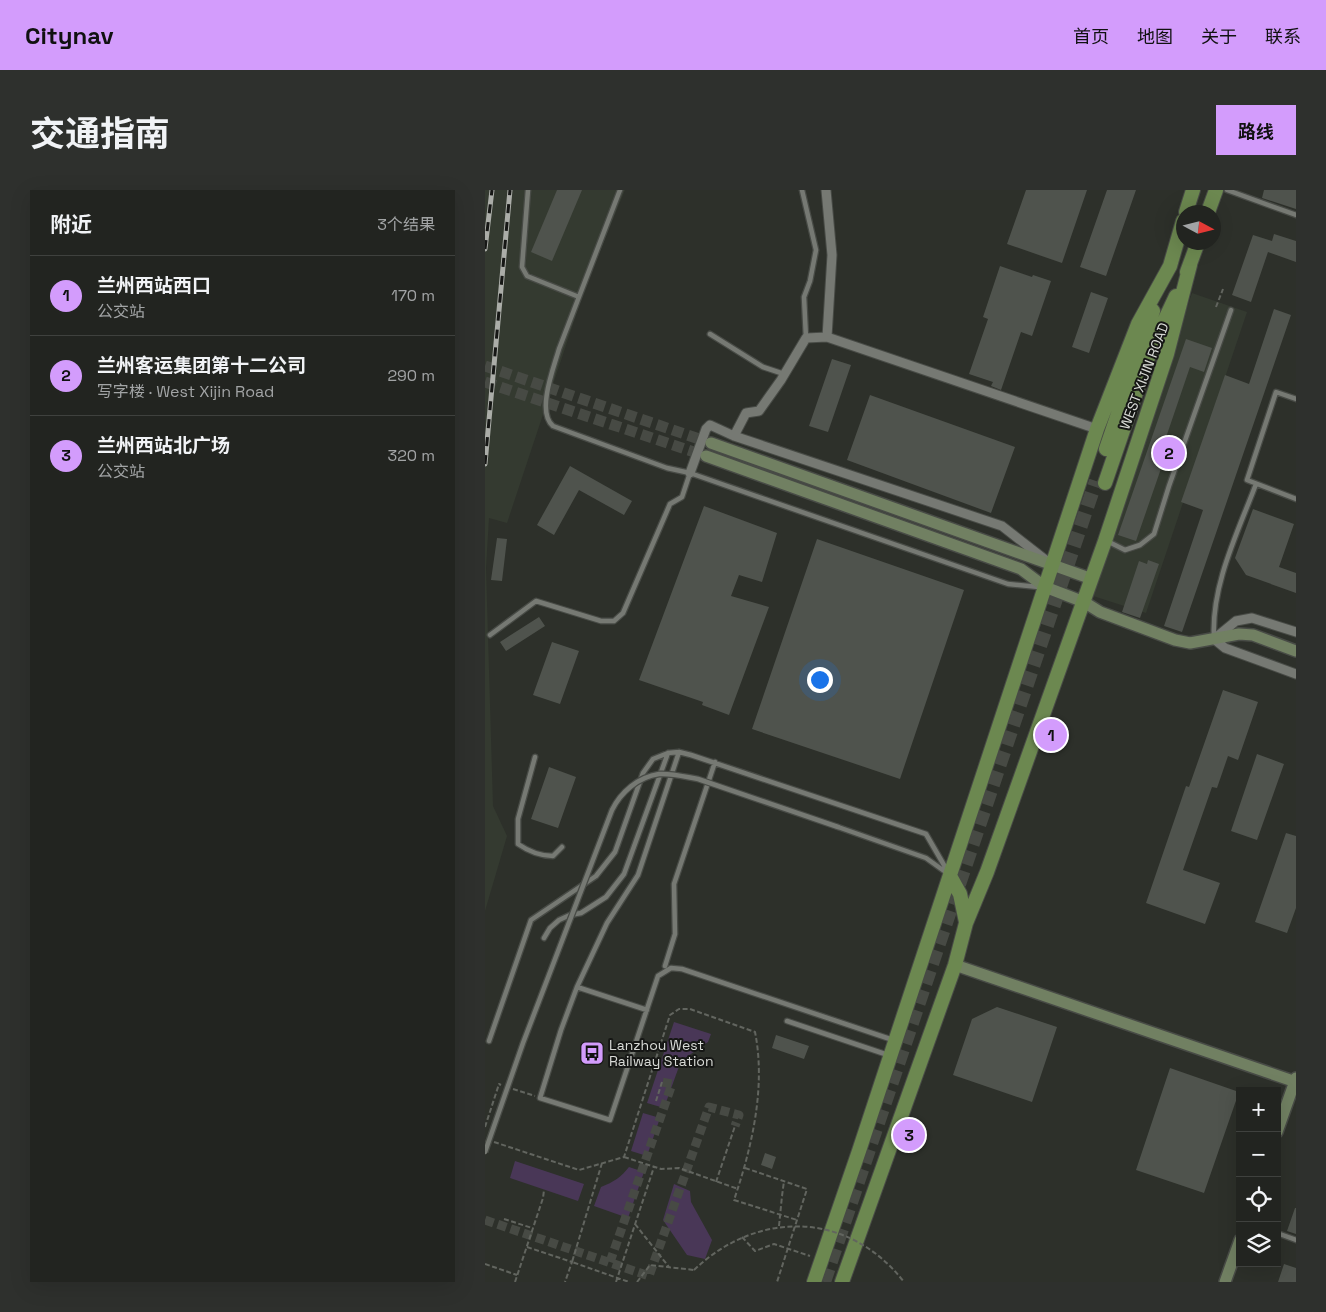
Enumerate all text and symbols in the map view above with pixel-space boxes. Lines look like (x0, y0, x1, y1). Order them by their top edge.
text: Citynav (25, 20, 114, 51)
text: 首页 (1073, 25, 1109, 48)
text: 地图 (1137, 25, 1173, 48)
text: 关于 (1201, 25, 1237, 48)
text: 联系 (1265, 25, 1301, 48)
button: 路线 (1216, 105, 1296, 155)
text: 交通指南 (30, 112, 170, 156)
north arrow (1176, 205, 1221, 250)
text: 附近 (50, 211, 92, 238)
text: 3个结果 (377, 214, 435, 235)
text: 兰州西站西口 (97, 273, 211, 298)
text: 1 (62, 285, 70, 306)
text: 170 m (391, 285, 435, 306)
text: 公交站 (97, 301, 145, 322)
street label: WEST XIJIN ROAD (1115, 320, 1173, 432)
text: 兰州客运集团第十二公司 (97, 353, 306, 378)
text: 2 (61, 365, 71, 386)
text: 290 m (387, 365, 435, 386)
text: 写字楼 · West Xijin Road (97, 381, 274, 402)
text: 兰州西站北广场 (97, 433, 230, 458)
pin: 2 (1153, 434, 1185, 472)
text: 3 (61, 445, 71, 466)
text: 320 m (388, 445, 435, 466)
text: 公交站 (97, 461, 145, 482)
your location (807, 667, 833, 693)
pin: 1 (1035, 716, 1067, 754)
place label: Lanzhou West Railway Station (609, 1036, 714, 1070)
bus stop icon: Lanzhou West Railway Station (579, 1040, 605, 1066)
map controls (1236, 1087, 1281, 1267)
button: + (1236, 1087, 1281, 1132)
pin: 3 (893, 1116, 925, 1154)
button: − (1236, 1132, 1281, 1177)
button: locate (1236, 1177, 1281, 1222)
button: layers (1236, 1222, 1281, 1267)

